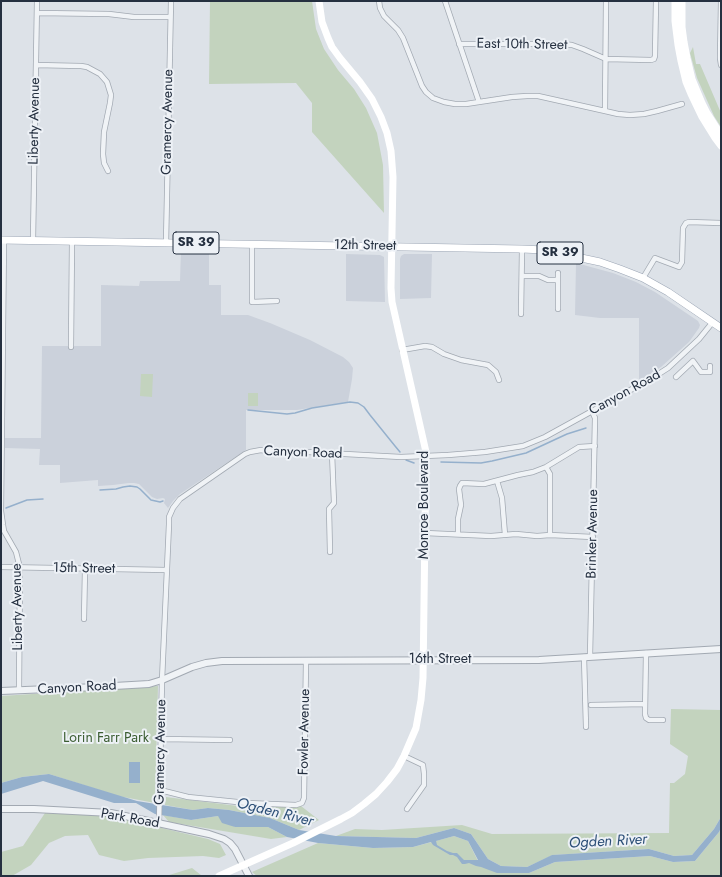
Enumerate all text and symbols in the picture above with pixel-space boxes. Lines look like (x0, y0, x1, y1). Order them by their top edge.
street label: East 10th Street (477, 36, 567, 54)
street label: Gramercy Avenue (159, 69, 177, 175)
street label: Liberty Avenue (26, 77, 44, 165)
road number: SR 39 (173, 232, 219, 254)
street label: 12th Street (334, 237, 396, 255)
road number: SR 39 (537, 242, 583, 264)
street label: Canyon Road (586, 367, 664, 419)
street label: Canyon Road (263, 443, 343, 463)
street label: Monroe Boulevard (417, 451, 433, 559)
street label: Brinker Avenue (584, 489, 602, 579)
street label: 15th Street (53, 560, 115, 578)
street label: Liberty Avenue (9, 563, 27, 651)
street label: 16th Street (409, 652, 471, 668)
street label: Canyon Road (37, 678, 117, 698)
street label: Fowler Avenue (296, 689, 314, 775)
street label: Gramercy Avenue (152, 699, 170, 805)
park label: Lorin Farr Park (63, 731, 149, 747)
water label: Ogden River (235, 795, 315, 831)
street label: Park Road (99, 806, 161, 832)
water label: Ogden River (568, 831, 648, 853)

